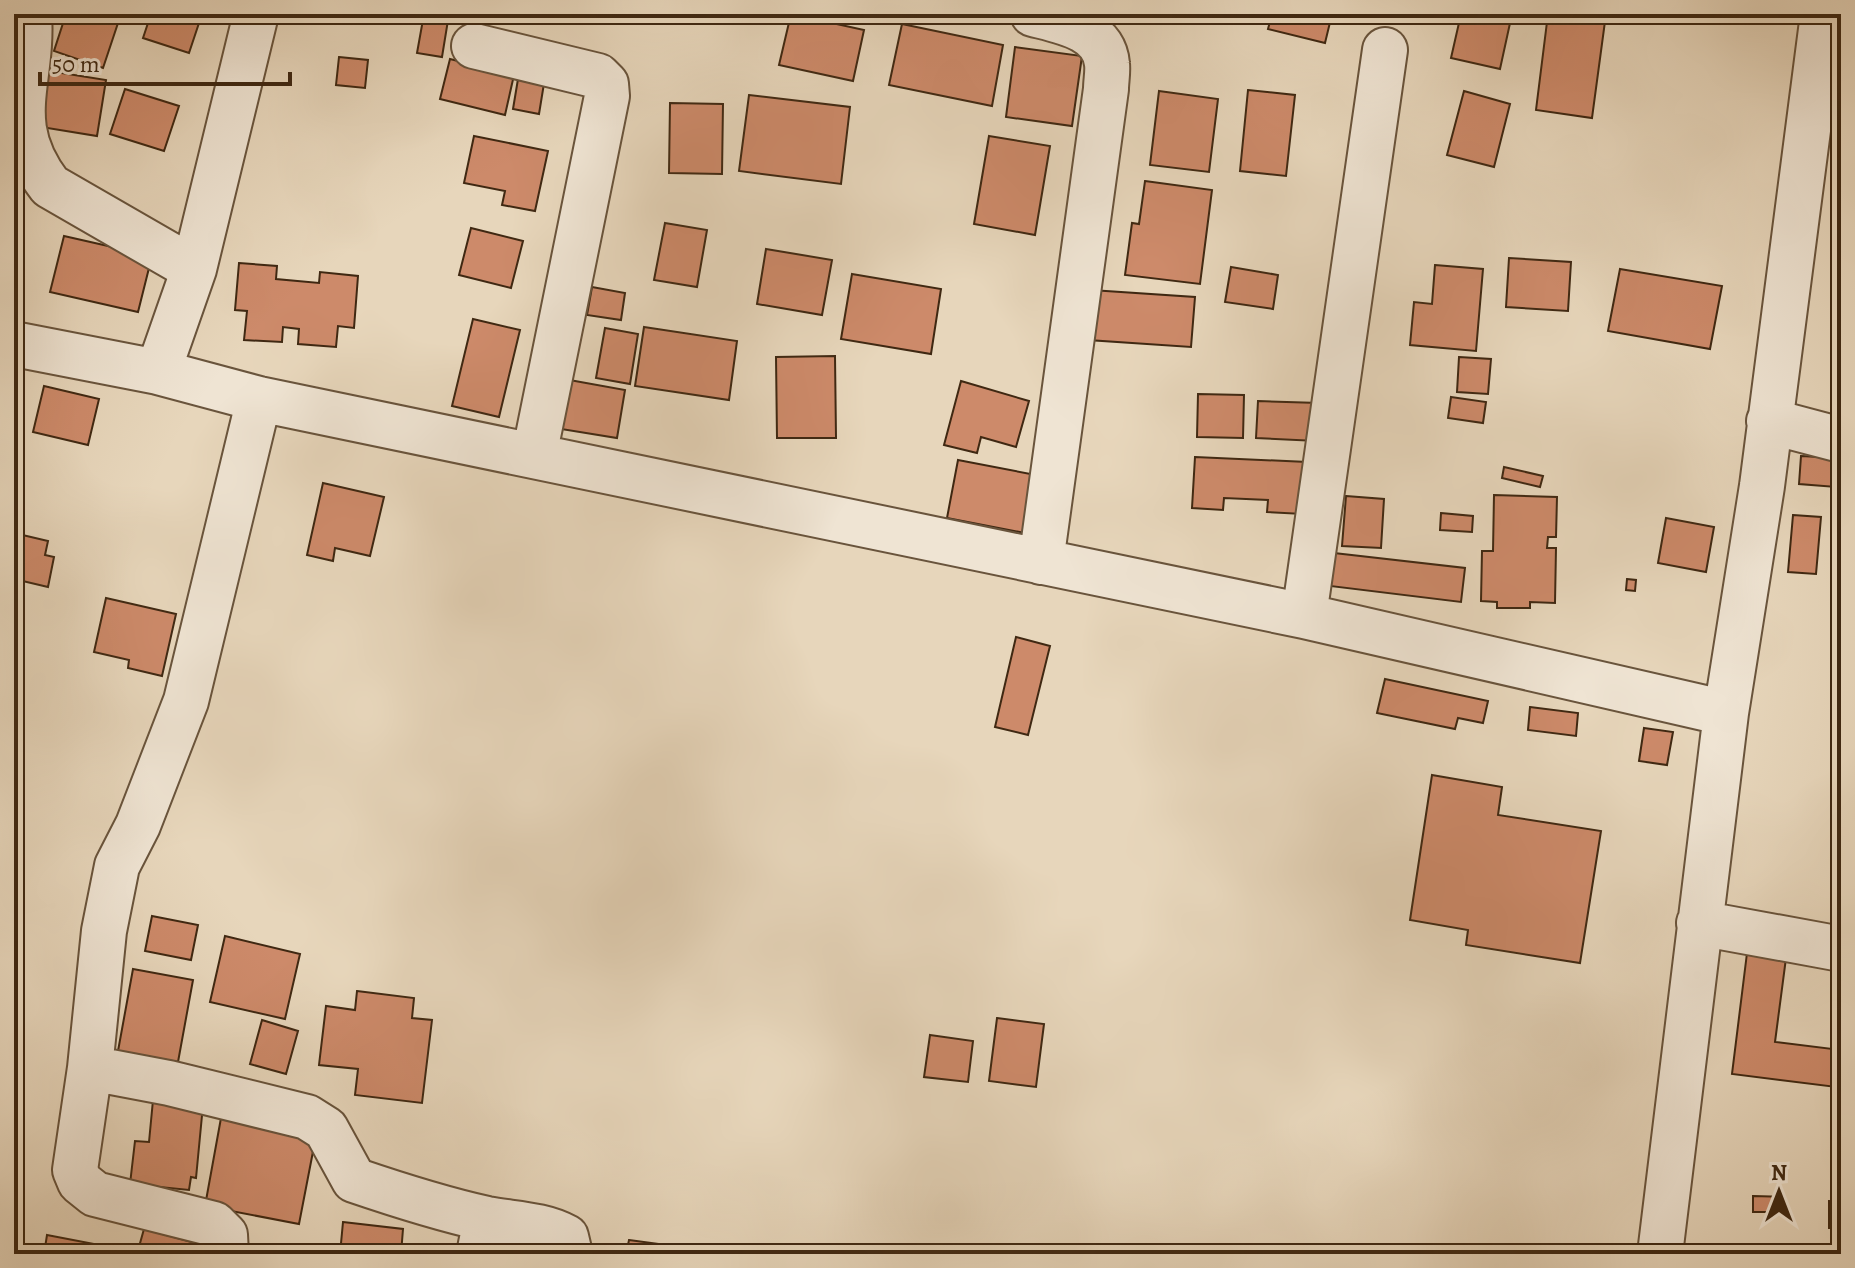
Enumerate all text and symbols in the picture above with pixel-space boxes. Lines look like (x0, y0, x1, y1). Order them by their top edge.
scale bar (40, 36, 290, 86)
text: 50 m (52, 48, 100, 80)
north arrow (1739, 1152, 1819, 1232)
text: N (1771, 1158, 1787, 1188)

